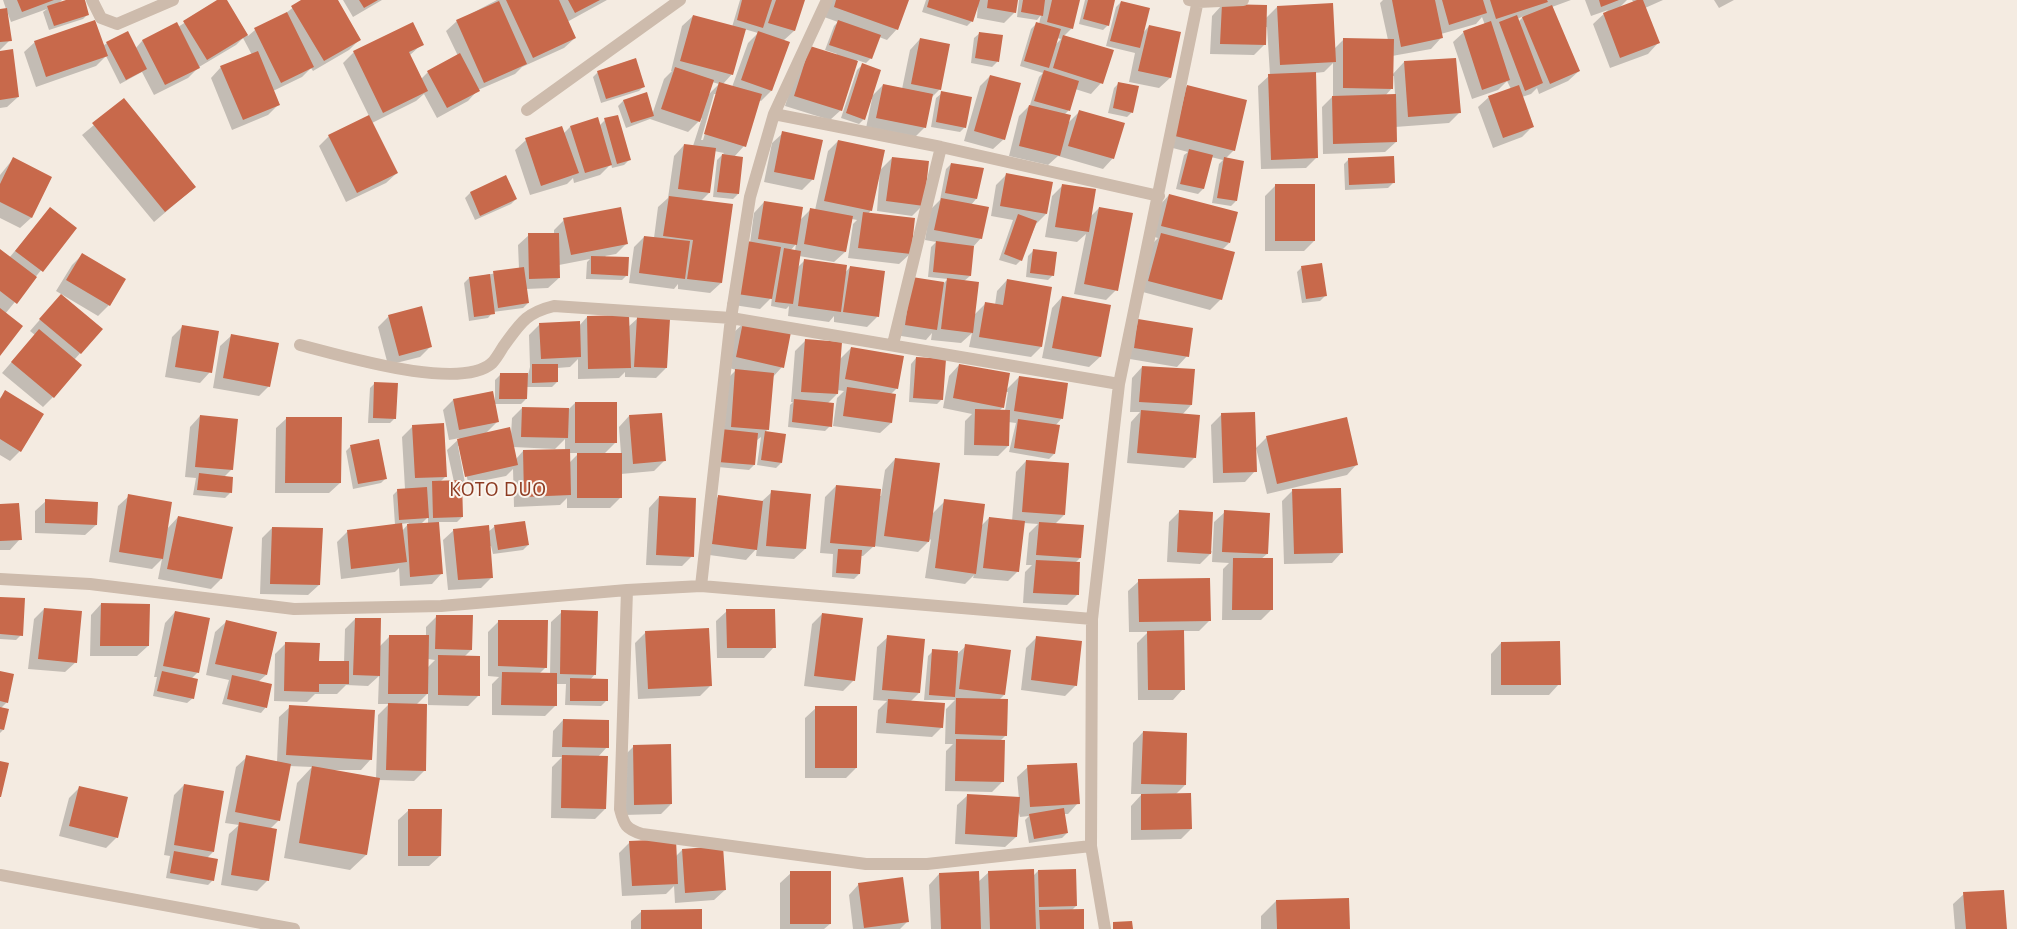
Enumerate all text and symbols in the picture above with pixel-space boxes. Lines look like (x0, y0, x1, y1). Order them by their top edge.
district label: KOTO DUO (448, 477, 548, 503)

